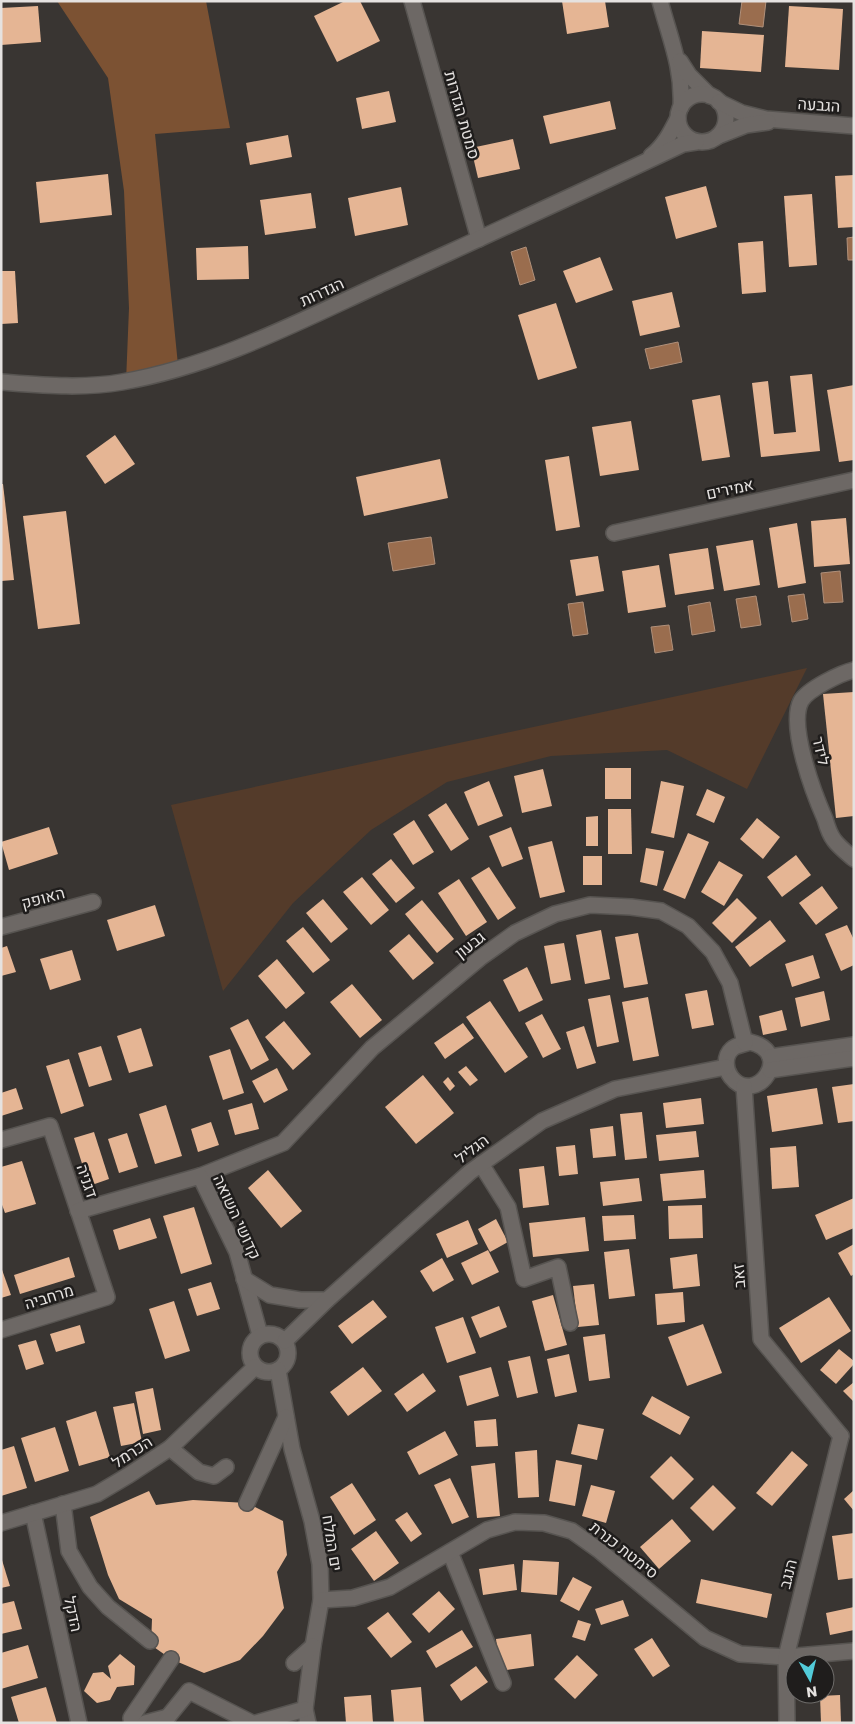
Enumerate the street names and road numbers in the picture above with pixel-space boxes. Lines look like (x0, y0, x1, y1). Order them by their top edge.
street label: סמטת הגדרות (438, 68, 486, 162)
street label: הגבעה (797, 92, 841, 118)
street label: הגדרות (296, 272, 348, 312)
street label: אמירים (704, 473, 756, 505)
street label: לידר (807, 734, 835, 768)
street label: האופק (19, 881, 67, 915)
street label: גבעון (450, 926, 490, 964)
street label: הגליל (450, 1129, 494, 1169)
street label: דגניה (71, 1161, 103, 1201)
street label: קדושי השואה (207, 1171, 267, 1263)
street label: זאב (727, 1263, 751, 1289)
street label: מרחביה (22, 1279, 76, 1315)
street label: הכרמל (107, 1430, 157, 1474)
street label: ים המלח (316, 1513, 348, 1573)
street label: סימטת כנרת (585, 1516, 663, 1584)
street label: הנגב (773, 1557, 803, 1591)
street label: הדקל (58, 1594, 88, 1634)

